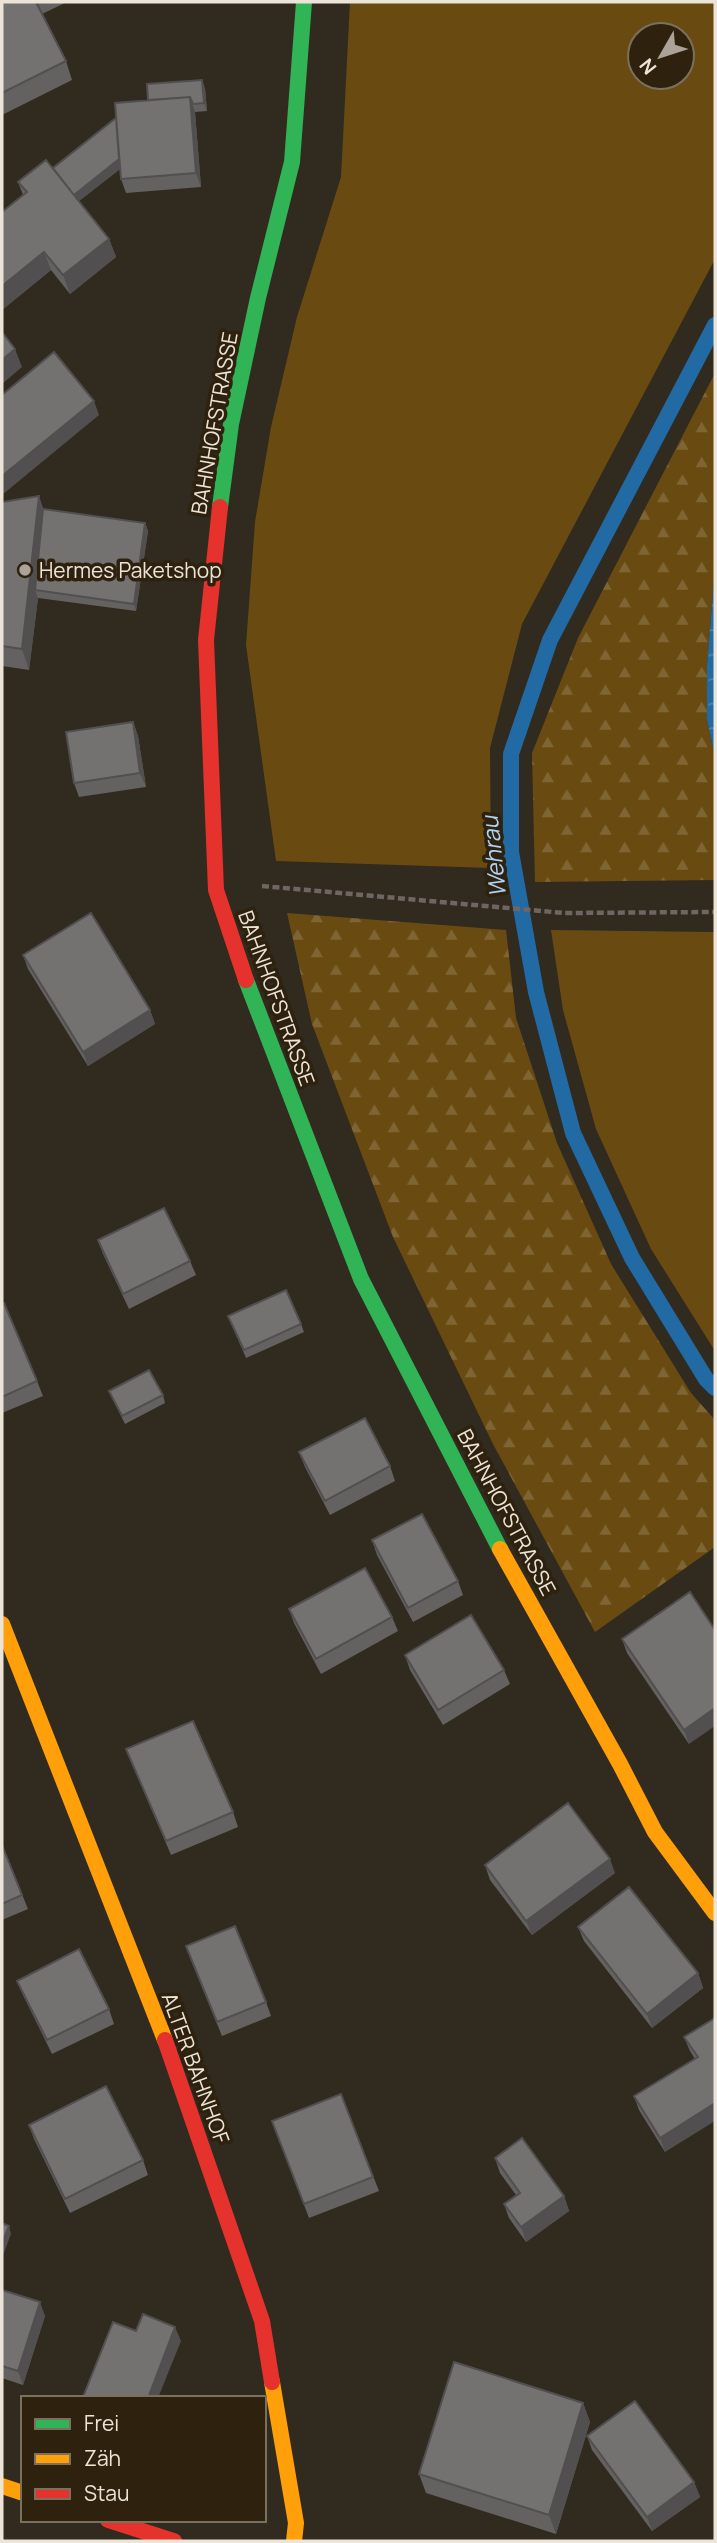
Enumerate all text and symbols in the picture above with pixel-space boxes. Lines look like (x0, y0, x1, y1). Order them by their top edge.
north arrow (626, 21, 696, 91)
text: N (633, 53, 662, 80)
street label: BAHNHOFSTRASSE (184, 330, 244, 516)
place label: Hermes Paketshop (39, 556, 222, 584)
marker: Hermes Paketshop (17, 562, 33, 578)
water label: Wehrau (473, 812, 513, 899)
street label: BAHNHOFSTRASSE (232, 906, 322, 1090)
street label: BAHNHOFSTRASSE (451, 1424, 563, 1600)
street label: ALTER BAHNHOF (156, 1989, 236, 2148)
legend (21, 2396, 266, 2522)
text: Frei (84, 2409, 119, 2437)
text: Zäh (84, 2444, 121, 2472)
text: Stau (84, 2479, 130, 2507)

